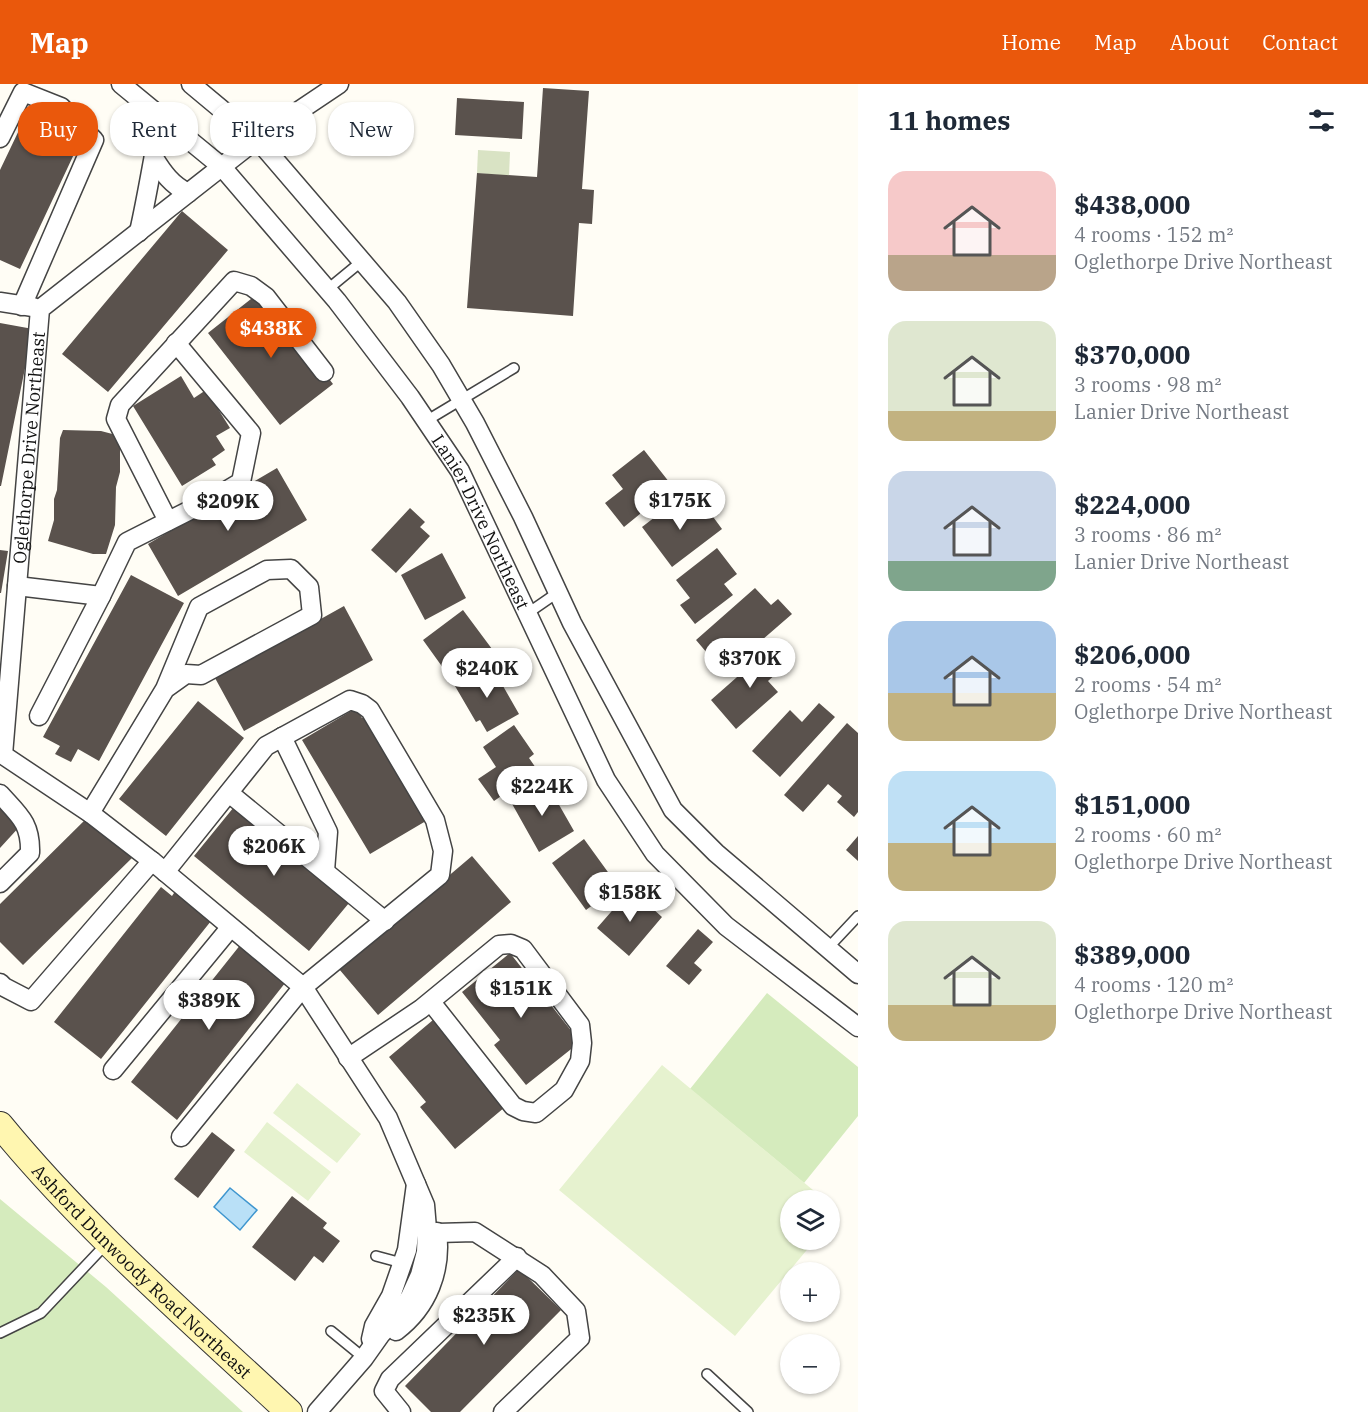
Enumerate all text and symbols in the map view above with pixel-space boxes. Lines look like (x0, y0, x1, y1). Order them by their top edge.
text: Map (30, 24, 89, 61)
text: Home (1001, 28, 1061, 56)
text: Map (1094, 28, 1137, 56)
text: About (1170, 28, 1229, 56)
text: Contact (1262, 28, 1338, 56)
chip: Buy (18, 102, 98, 156)
chip: Rent (110, 102, 198, 156)
chip: Filters (210, 102, 316, 156)
chip: New (328, 102, 414, 156)
text: 11 homes (888, 103, 1010, 137)
icon: filters (1305, 104, 1338, 137)
text: $438,000 (1074, 187, 1190, 221)
icon: home (936, 195, 1008, 267)
text: 4 rooms · 152 m² (1074, 221, 1233, 248)
text: Oglethorpe Drive Northeast (1074, 248, 1332, 275)
pin: $438K (229, 308, 313, 359)
text: $438K (239, 314, 303, 341)
street label: Oglethorpe Drive Northeast (7, 331, 50, 565)
text: $370,000 (1074, 337, 1190, 371)
icon: home (936, 345, 1008, 417)
text: 3 rooms · 98 m² (1074, 371, 1221, 398)
text: Lanier Drive Northeast (1074, 398, 1289, 425)
street label: Lanier Drive Northeast (427, 430, 535, 613)
pin: $175K (638, 480, 722, 531)
pin: $209K (186, 481, 270, 532)
text: $175K (648, 486, 712, 513)
text: $209K (196, 487, 260, 514)
text: $224,000 (1074, 487, 1190, 521)
icon: home (936, 495, 1008, 567)
text: 3 rooms · 86 m² (1074, 521, 1221, 548)
text: Lanier Drive Northeast (1074, 548, 1289, 575)
text: $206,000 (1074, 637, 1190, 671)
pin: $370K (708, 638, 792, 689)
text: $370K (718, 644, 782, 671)
icon: home (936, 645, 1008, 717)
pin: $240K (445, 648, 529, 699)
text: $240K (455, 654, 519, 681)
text: 2 rooms · 54 m² (1074, 671, 1221, 698)
text: Oglethorpe Drive Northeast (1074, 698, 1332, 725)
pin: $224K (500, 766, 584, 817)
text: $224K (510, 772, 574, 799)
text: $151,000 (1074, 787, 1190, 821)
icon: home (936, 795, 1008, 867)
text: 2 rooms · 60 m² (1074, 821, 1221, 848)
pin: $206K (232, 826, 316, 877)
text: $206K (242, 832, 306, 859)
text: Oglethorpe Drive Northeast (1074, 848, 1332, 875)
pin: $158K (588, 872, 672, 923)
text: $158K (598, 878, 662, 905)
text: $389,000 (1074, 937, 1190, 971)
icon: home (936, 945, 1008, 1017)
pin: $151K (479, 968, 563, 1019)
text: 4 rooms · 120 m² (1074, 971, 1233, 998)
text: $151K (489, 974, 553, 1001)
pin: $389K (167, 980, 251, 1031)
text: $389K (177, 986, 241, 1013)
text: Oglethorpe Drive Northeast (1074, 998, 1332, 1025)
street label: Ashford Dunwoody Road Northeast (27, 1159, 257, 1383)
map controls (780, 1190, 840, 1394)
button: layers (780, 1190, 840, 1250)
button: + (780, 1262, 840, 1322)
pin: $235K (442, 1295, 526, 1346)
text: $235K (452, 1301, 516, 1328)
button: − (780, 1334, 840, 1394)

